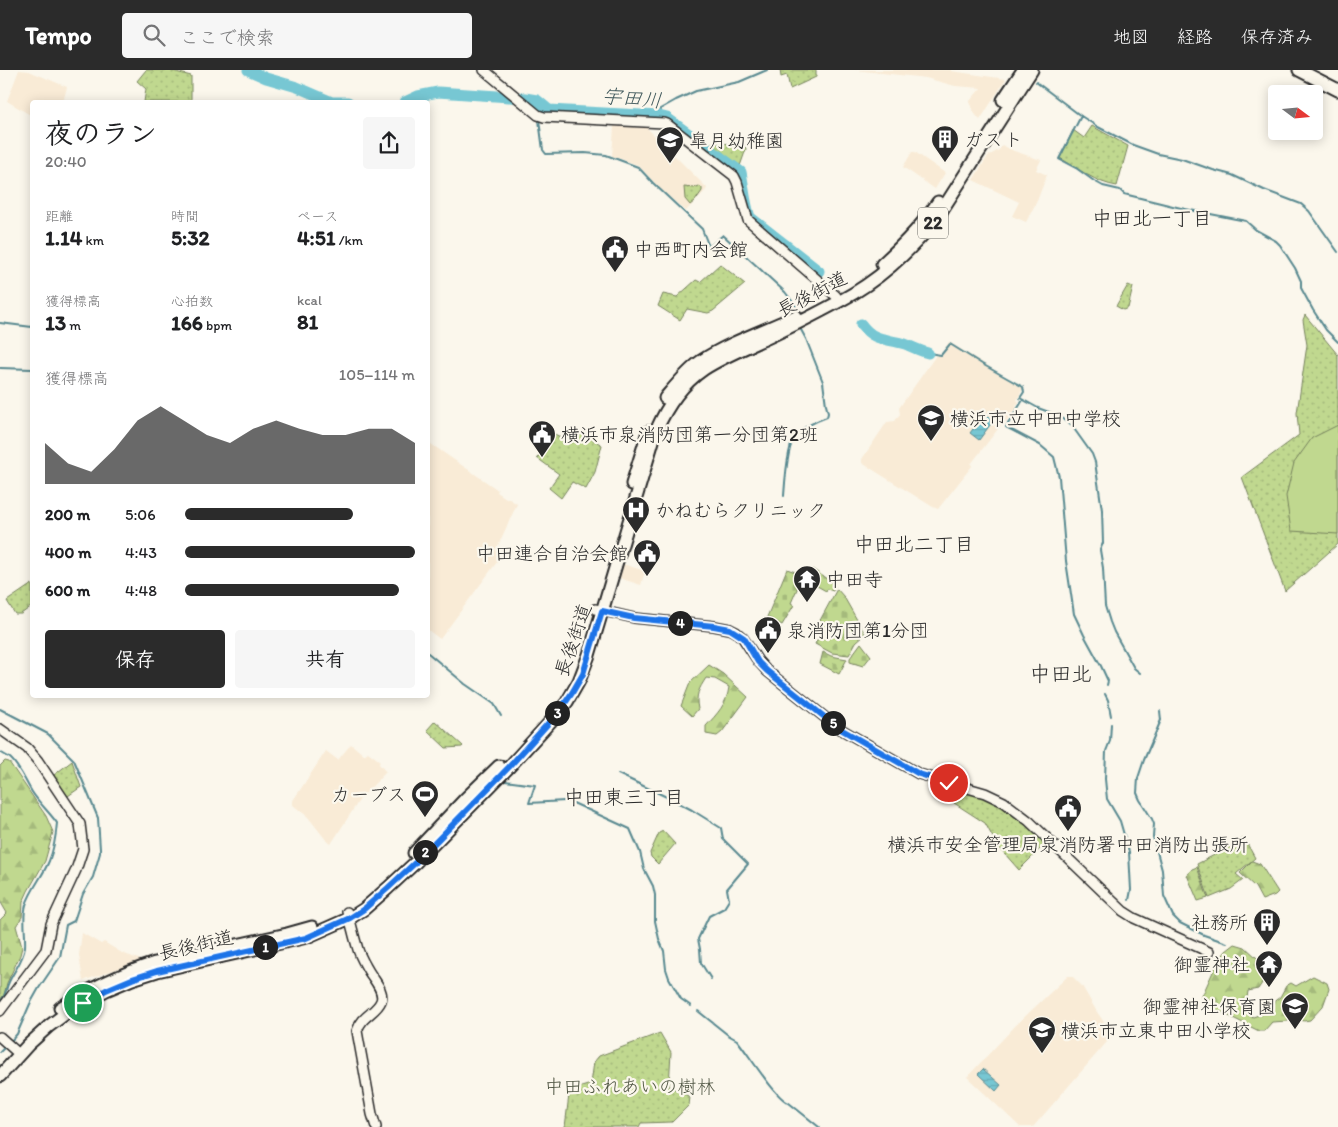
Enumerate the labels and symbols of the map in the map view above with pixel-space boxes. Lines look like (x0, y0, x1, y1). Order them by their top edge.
water label: 宇田川 (601, 83, 663, 113)
north arrow (1268, 85, 1322, 140)
building icon: ガスト (930, 124, 960, 163)
school or university icon: 皐月幼稚園 (655, 125, 685, 164)
place label: ガスト (964, 128, 1023, 151)
place label: 皐月幼稚園 (689, 129, 784, 152)
district label: 中田北一丁目 (1092, 206, 1212, 230)
road number: 22 (918, 208, 948, 238)
public building icon: 中西町内会館 (600, 234, 630, 273)
place label: 中西町内会館 (634, 238, 748, 261)
street label: 長後街道 (773, 266, 851, 322)
school or university icon: 横浜市立中田中学校 (916, 403, 946, 442)
place label: 横浜市立中田中学校 (950, 407, 1121, 430)
public building icon: 横浜市泉消防団第一分団第2班 (527, 419, 557, 458)
place label: 横浜市泉消防団第一分団第2班 (561, 423, 818, 446)
hospital icon: かねむらクリニック (621, 495, 651, 534)
place label: かねむらクリニック (655, 499, 826, 522)
district label: 中田北二丁目 (854, 532, 974, 556)
public building icon: 中田連合自治会館 (632, 538, 662, 577)
place label: 中田連合自治会館 (476, 542, 628, 565)
temple icon: 中田寺 (792, 564, 822, 603)
place label: 中田寺 (826, 568, 883, 591)
street label: 長後街道 (550, 600, 596, 680)
pin: 4 (668, 610, 692, 636)
public building icon: 泉消防団第1分団 (753, 615, 783, 654)
place label: 泉消防団第1分団 (787, 619, 929, 642)
district label: 中田北 (1030, 661, 1093, 686)
pin: 3 (544, 700, 570, 726)
pin: 5 (820, 710, 846, 736)
pin (928, 762, 970, 804)
sports icon: カーブス (410, 779, 440, 818)
place label: カーブス (331, 783, 406, 806)
district label: 中田東三丁目 (564, 785, 684, 809)
public building icon: 横浜市安全管理局泉消防署中田消防出張所 (1053, 793, 1083, 832)
place label: 横浜市安全管理局泉消防署中田消防出張所 (887, 833, 1249, 856)
pin: 2 (412, 840, 438, 864)
building icon: 社務所 (1252, 907, 1282, 946)
place label: 社務所 (1191, 911, 1248, 934)
street label: 長後街道 (156, 925, 236, 965)
pin: 1 (252, 934, 278, 960)
temple icon: 御霊神社 (1254, 949, 1284, 988)
place label: 御霊神社 (1174, 953, 1250, 976)
pin (62, 982, 104, 1024)
school or university icon: 御霊神社保育園 (1280, 991, 1310, 1030)
place label: 御霊神社保育園 (1143, 995, 1276, 1018)
school or university icon: 横浜市立東中田小学校 (1027, 1015, 1057, 1054)
place label: 横浜市立東中田小学校 (1061, 1019, 1251, 1042)
park label: 中田ふれあいの樹林 (544, 1075, 716, 1098)

